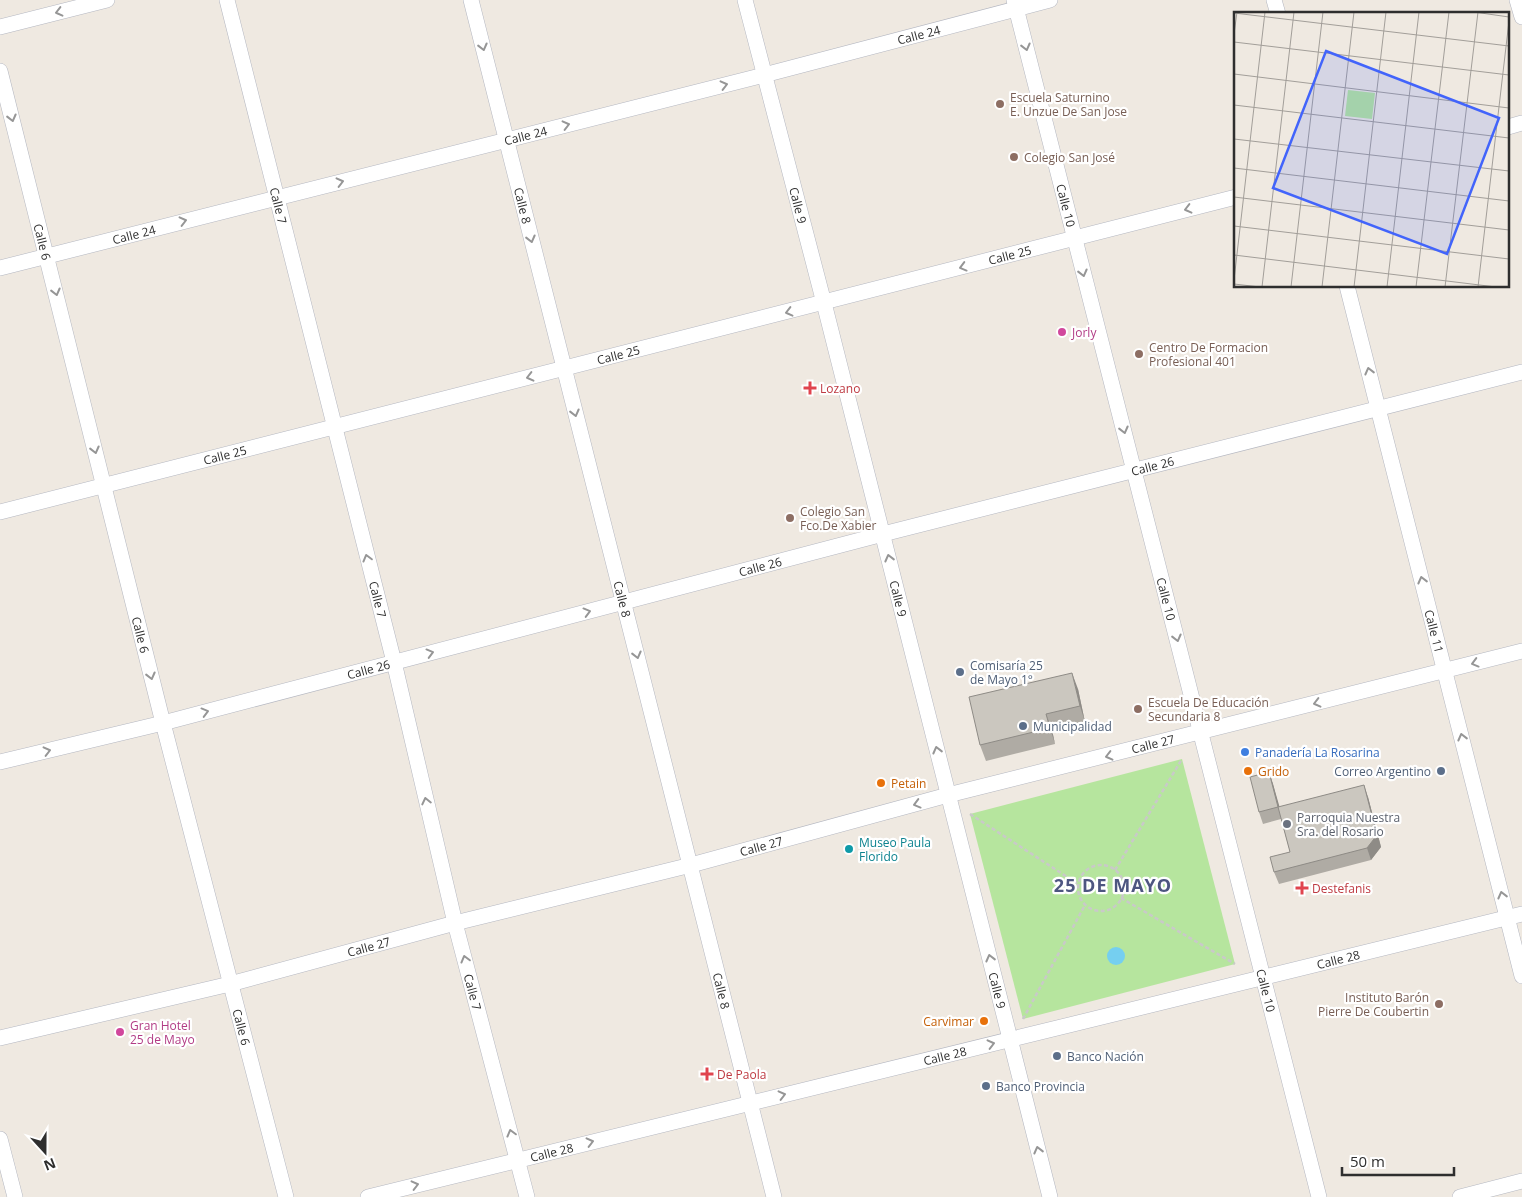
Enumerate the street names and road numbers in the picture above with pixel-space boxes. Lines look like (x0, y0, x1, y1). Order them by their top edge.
street label: Calle 24 (895, 21, 942, 48)
street label: Calle 24 (502, 122, 549, 149)
street label: Calle 10 (1053, 182, 1080, 229)
street label: Calle 8 (510, 185, 536, 226)
street label: Calle 9 (786, 185, 811, 225)
street label: Calle 7 (266, 186, 292, 226)
street label: Calle 24 (110, 221, 157, 248)
street label: Calle 6 (30, 222, 55, 262)
street label: Calle 25 (986, 241, 1033, 268)
street label: Calle 25 (595, 341, 642, 368)
street label: Calle 25 (201, 441, 248, 468)
street label: Calle 26 (1129, 452, 1176, 479)
street label: Calle 26 (737, 552, 784, 580)
street label: Calle 10 (1153, 575, 1180, 622)
street label: Calle 7 (365, 579, 391, 619)
street label: Calle 8 (610, 579, 635, 619)
street label: Calle 9 (886, 579, 912, 619)
street label: Calle 11 (1421, 608, 1448, 654)
street label: Calle 6 (128, 615, 154, 655)
street label: Calle 26 (345, 655, 392, 683)
street label: Calle 27 (1130, 730, 1176, 757)
street label: Calle 27 (738, 832, 785, 860)
street label: Calle 27 (345, 932, 392, 960)
street label: Calle 28 (1315, 946, 1362, 973)
street label: Calle 10 (1253, 967, 1280, 1014)
street label: Calle 9 (985, 970, 1011, 1010)
street label: Calle 8 (709, 971, 735, 1011)
street label: Calle 7 (460, 972, 486, 1012)
street label: Calle 6 (229, 1007, 255, 1047)
street label: Calle 28 (922, 1042, 968, 1069)
street label: Calle 28 (528, 1138, 575, 1165)

